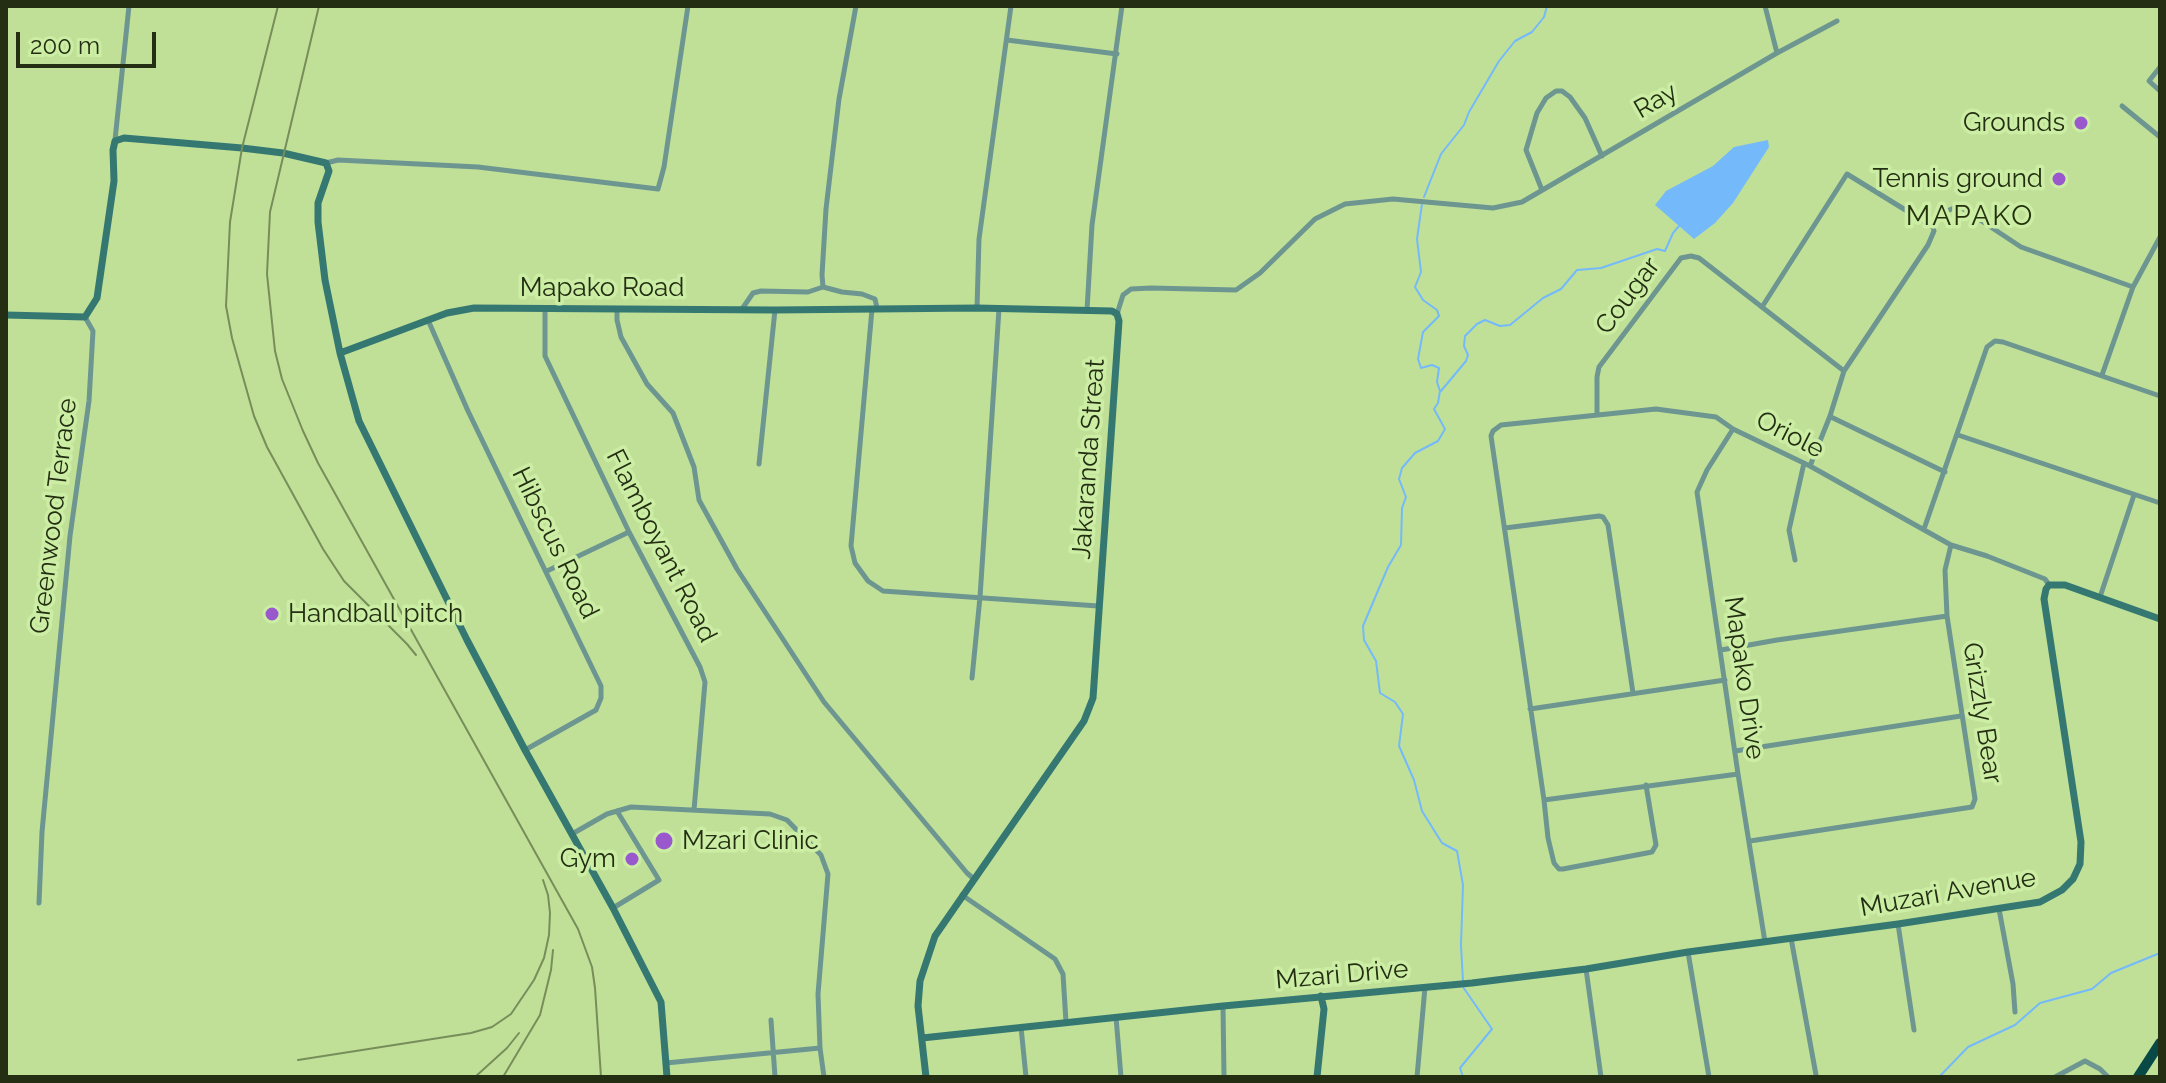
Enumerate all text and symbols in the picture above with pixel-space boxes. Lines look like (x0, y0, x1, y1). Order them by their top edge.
scale bar (20, 16, 160, 66)
text: 200 m (30, 31, 100, 60)
street label: Ray (1629, 76, 1683, 126)
place label: Grounds (1963, 107, 2065, 139)
marker: Grounds (2072, 114, 2090, 132)
place label: Tennis ground (1873, 163, 2043, 195)
marker: Tennis ground (2050, 170, 2068, 188)
district label: MAPAKO (1906, 200, 2034, 234)
street label: Cougar (1589, 251, 1667, 341)
street label: Mapako Road (520, 272, 684, 304)
street label: Jakaranda Streat (1066, 358, 1112, 560)
street label: Greenwood Terrace (24, 396, 84, 636)
street label: Oriole (1751, 405, 1829, 465)
street label: Flamboyant Road (599, 444, 723, 648)
street label: Hibscus Road (505, 462, 605, 624)
street label: Mapako Drive (1717, 594, 1771, 762)
place label: Handball pitch (288, 598, 463, 630)
marker: Handball pitch (263, 605, 281, 623)
street label: Grizzly Bear (1955, 640, 2009, 786)
place label: Mzari Clinic (682, 825, 819, 857)
marker: Mzari Clinic (653, 830, 675, 852)
place label: Gym (560, 843, 616, 875)
marker: Gym (623, 850, 641, 868)
street label: Muzari Avenue (1858, 862, 2038, 924)
street label: Mzari Drive (1274, 954, 1410, 996)

